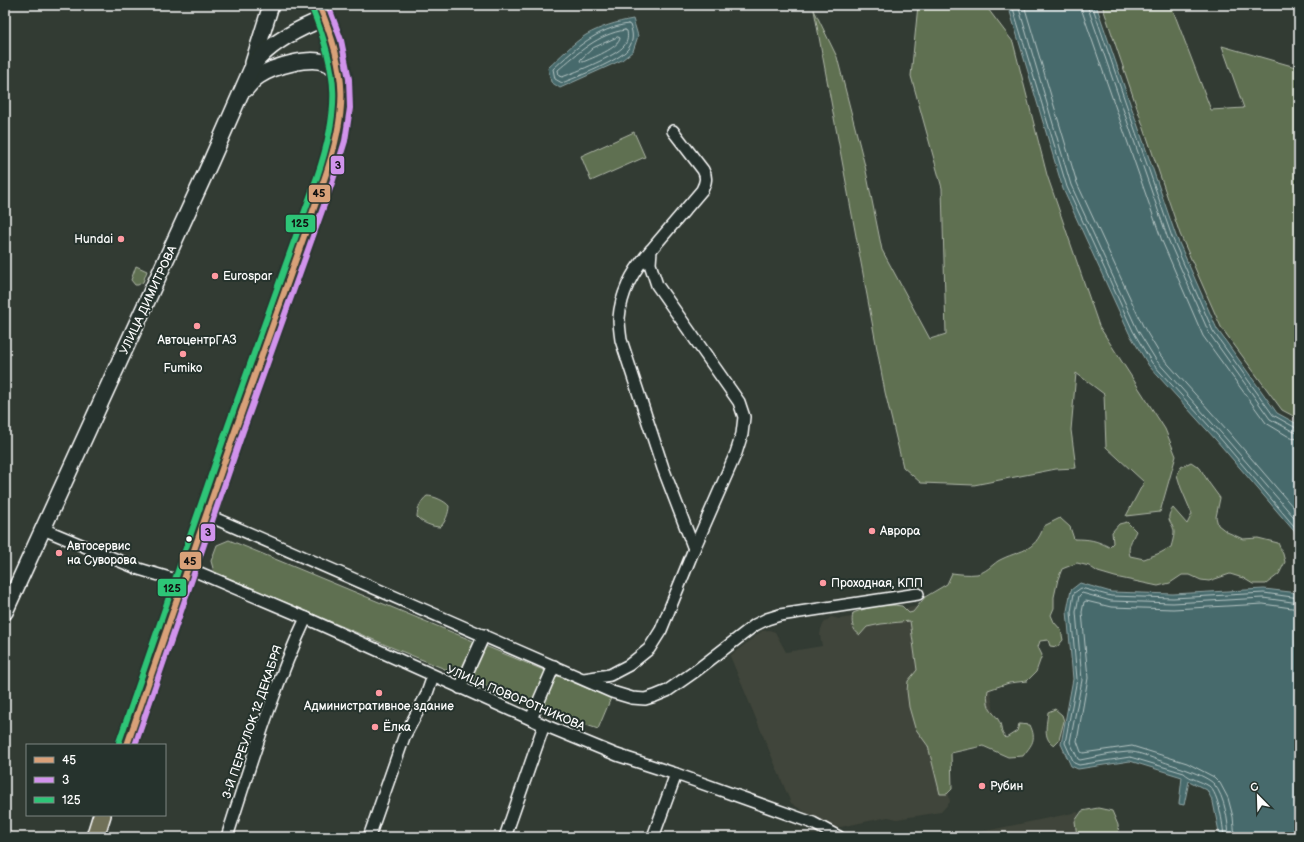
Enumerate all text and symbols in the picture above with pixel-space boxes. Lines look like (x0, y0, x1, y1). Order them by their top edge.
line badge: 3 (330, 155, 345, 175)
text: 3 (335, 159, 342, 172)
line badge: 45 (308, 184, 331, 203)
text: 45 (313, 187, 326, 200)
line badge: 125 (285, 214, 316, 233)
text: 125 (291, 217, 309, 230)
place label: Hundai (74, 232, 113, 247)
marker: Hundai (116, 234, 126, 244)
street label: УЛИЦА ДИМИТРОВА (117, 243, 181, 357)
place label: Eurospar (223, 269, 273, 284)
marker: Eurospar (210, 271, 220, 281)
marker: АвтоцентрГАЗ (192, 321, 202, 331)
place label: АвтоцентрГАЗ (157, 333, 236, 348)
marker: Fumiko (178, 349, 188, 359)
place label: Fumiko (164, 361, 203, 376)
line badge: 3 (200, 523, 216, 542)
place label: Аврора (879, 524, 920, 539)
text: 3 (205, 526, 212, 539)
marker: Аврора (867, 526, 877, 536)
unlabelled marker (184, 534, 194, 544)
place label: Автосервис на Суворова (66, 539, 137, 568)
marker: Автосервис на Суворова (54, 548, 64, 558)
line badge: 45 (179, 551, 202, 570)
text: 45 (184, 555, 197, 568)
place label: Проходная, КПП (831, 576, 923, 591)
line badge: 125 (157, 578, 187, 597)
marker: Проходная, КПП (818, 578, 828, 588)
text: 125 (163, 582, 181, 595)
street label: 3-Й ПЕРЕУЛОК 12 ДЕКАБРЯ (219, 643, 286, 801)
street label: УЛИЦА ПОВОРОТНИКОВА (444, 662, 588, 735)
marker: Административное здание (374, 688, 384, 698)
place label: Административное здание (303, 699, 454, 714)
place label: Ёлка (383, 719, 411, 735)
marker: Ёлка (370, 722, 380, 732)
legend (26, 744, 166, 816)
text: 45 (62, 753, 76, 768)
text: 3 (62, 773, 69, 788)
north arrow (1238, 776, 1278, 816)
place label: Рубин (990, 779, 1023, 794)
text: С (1248, 780, 1261, 795)
marker: Рубин (977, 781, 987, 791)
text: 125 (62, 793, 81, 808)

